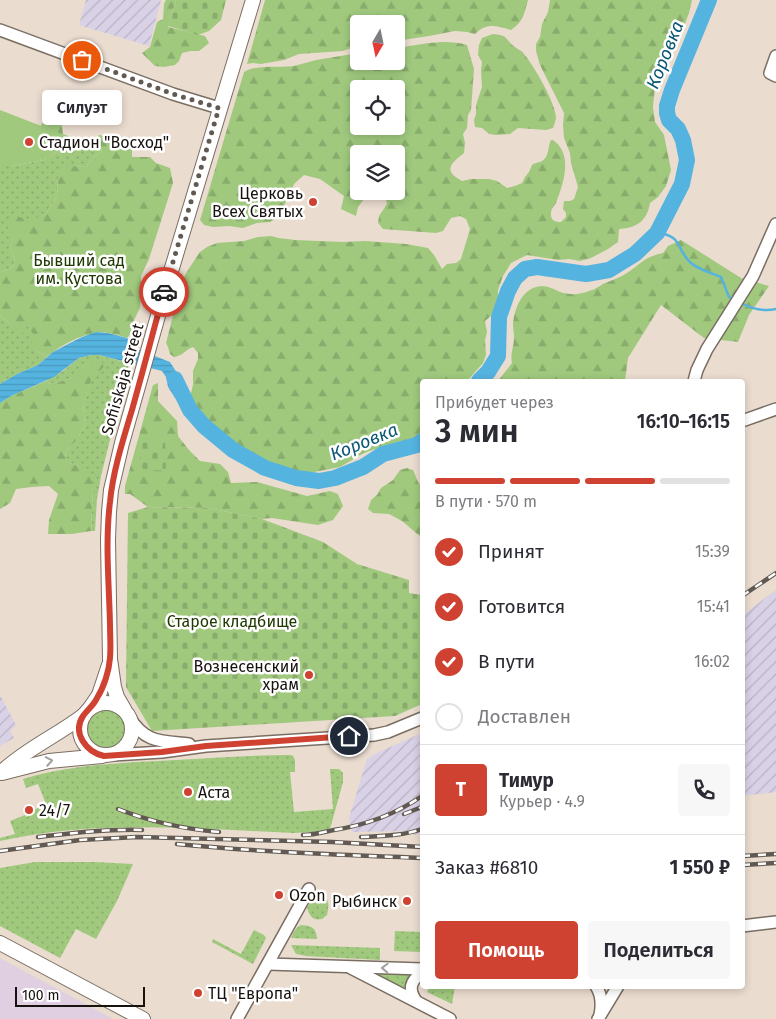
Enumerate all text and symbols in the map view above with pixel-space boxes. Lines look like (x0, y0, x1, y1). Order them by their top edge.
north arrow (350, 15, 405, 70)
map controls (350, 15, 405, 200)
water label: Коровка (642, 18, 688, 92)
pin (61, 39, 103, 81)
icon: bag (68, 46, 96, 74)
button: locate (350, 80, 405, 135)
callout: Силуэт (42, 90, 122, 125)
text: Силуэт (57, 98, 107, 117)
place label: Стадион "Восход" (39, 133, 169, 152)
marker: Стадион "Восход" (23, 136, 35, 148)
button: layers (350, 145, 405, 200)
place label: Церковь Всех Святых (212, 184, 303, 221)
marker: Церковь Всех Святых (307, 196, 319, 208)
park label: Бывший сад им. Кустова (33, 251, 125, 288)
courier (139, 267, 189, 317)
icon: car (150, 278, 178, 306)
street label: Sofiiskaja street (97, 321, 148, 437)
text: Прибудет через (435, 393, 554, 412)
text: 16:10–16:15 (637, 410, 730, 433)
text: 3 мин (435, 412, 519, 450)
water label: Коровка (327, 419, 401, 465)
text: В пути · 570 m (435, 492, 537, 511)
icon: check (435, 538, 463, 566)
text: Принят (478, 540, 544, 563)
text: 15:39 (695, 542, 730, 561)
icon: check (435, 593, 463, 621)
text: Готовится (478, 595, 565, 618)
text: 15:41 (697, 597, 730, 616)
park label: Старое кладбище (167, 612, 297, 631)
icon: check (435, 648, 463, 676)
text: В пути (478, 650, 535, 673)
text: 16:02 (694, 652, 730, 671)
place label: Вознесенский храм (193, 657, 299, 694)
marker: Вознесенский храм (303, 669, 315, 681)
text: Доставлен (478, 705, 571, 728)
pin (328, 715, 370, 757)
icon: home (335, 722, 363, 750)
one-way arrow (45, 757, 53, 767)
button: phone (678, 764, 730, 816)
text: Тимур (499, 769, 554, 792)
text: Т (456, 778, 466, 801)
place label: Аста (198, 783, 230, 802)
marker: Аста (182, 786, 194, 798)
text: Курьер · 4.9 (499, 792, 585, 811)
place label: 24/7 (39, 801, 70, 820)
marker: 24/7 (23, 804, 35, 816)
text: Заказ #6810 (435, 856, 538, 879)
text: 1 550 ₽ (669, 856, 730, 879)
place label: Ozon (289, 886, 326, 905)
marker: Ozon (273, 889, 285, 901)
place label: Рыбинск (332, 892, 398, 911)
marker: Рыбинск (401, 895, 413, 907)
button: Помощь (435, 921, 578, 979)
button: Поделиться (588, 921, 730, 979)
one-way arrow (381, 962, 389, 973)
scale bar (15, 984, 145, 1007)
place label: ТЦ "Европа" (208, 984, 298, 1003)
text: 100 m (22, 987, 59, 1004)
marker: ТЦ "Европа" (192, 987, 204, 999)

